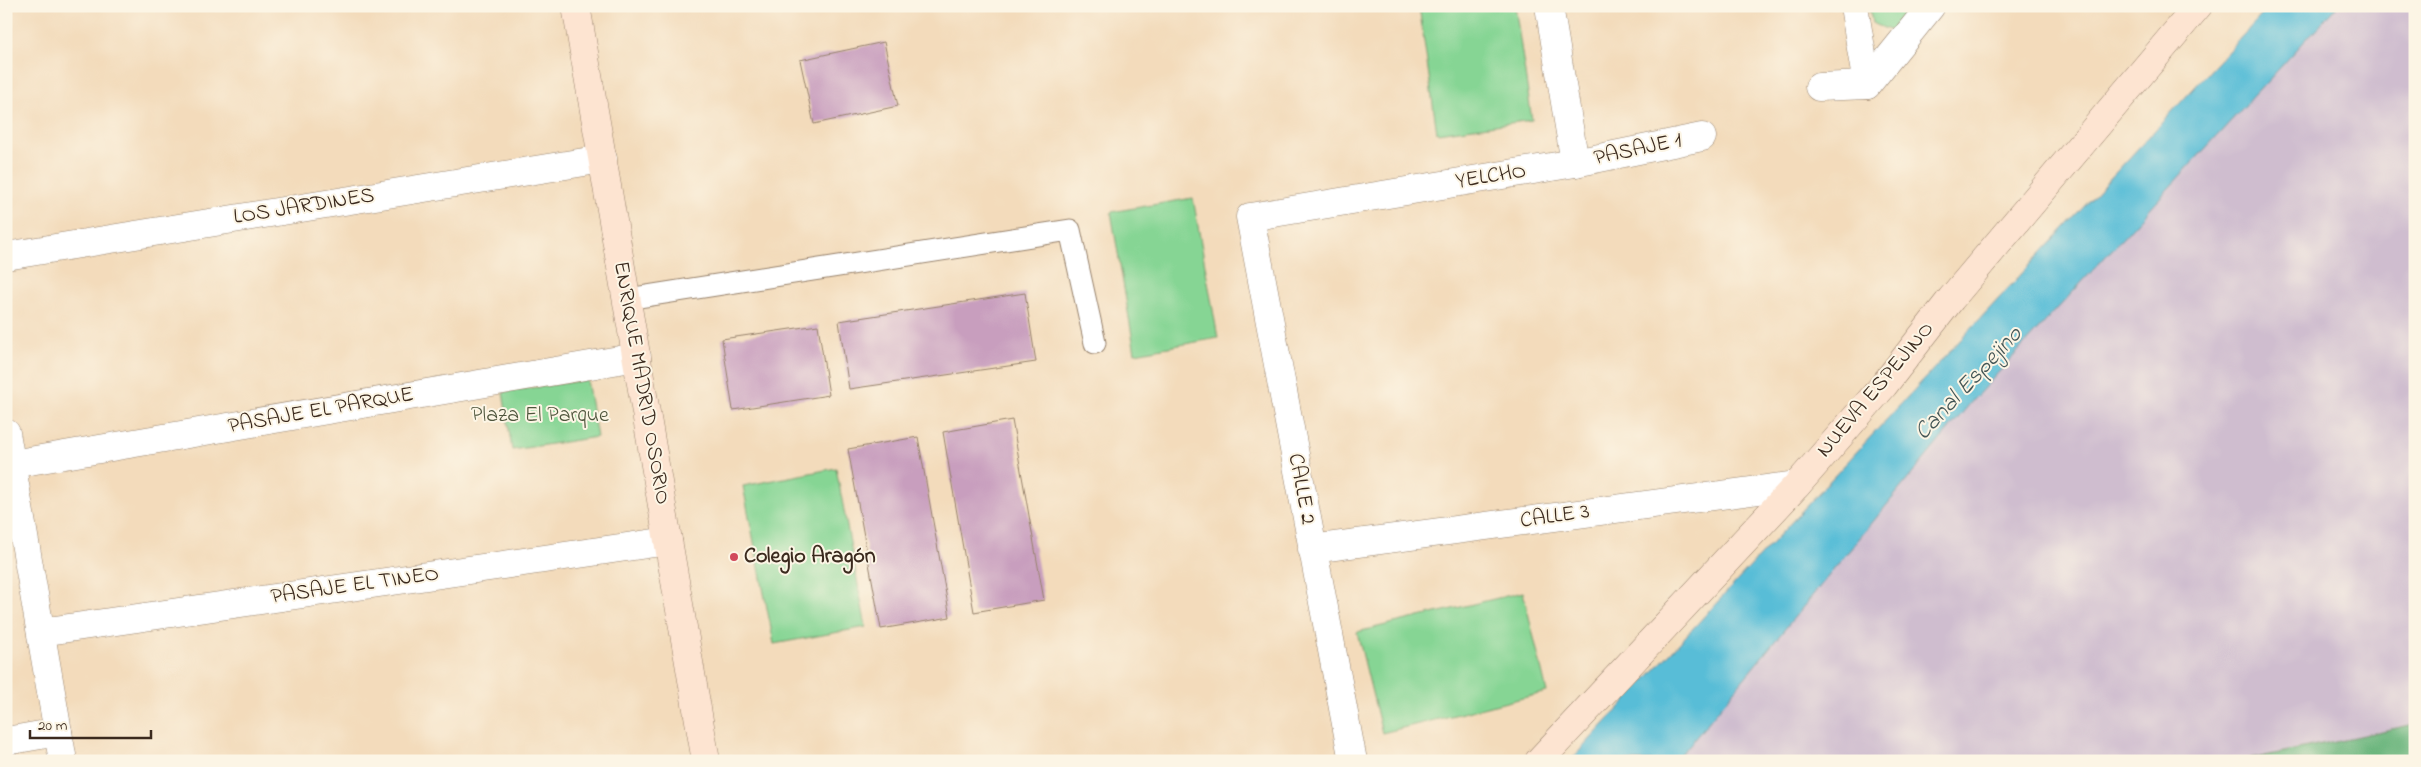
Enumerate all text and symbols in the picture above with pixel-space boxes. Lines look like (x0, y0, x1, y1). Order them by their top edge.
street label: PASAJE 1 (1591, 125, 1685, 175)
street label: YELCHO (1453, 156, 1529, 198)
street label: LOS JARDINES (231, 180, 377, 234)
street label: ENRIQUE MADRID OSORIO (604, 259, 678, 507)
street label: NUEVA ESPEJINO (1809, 315, 1943, 465)
water label: Canal Espejino (1907, 318, 2032, 449)
street label: PASAJE EL PARQUE (226, 379, 416, 443)
park label: Plaza El Parque (471, 400, 609, 432)
street label: CALLE 2 (1278, 451, 1324, 527)
street label: CALLE 3 (1518, 496, 1592, 538)
place label: Colegio Aragón (744, 541, 876, 574)
marker: Colegio Aragón (728, 551, 740, 563)
street label: PASAJE EL TINEO (269, 558, 441, 614)
scale bar (30, 707, 151, 739)
text: 20 m (38, 715, 68, 737)

